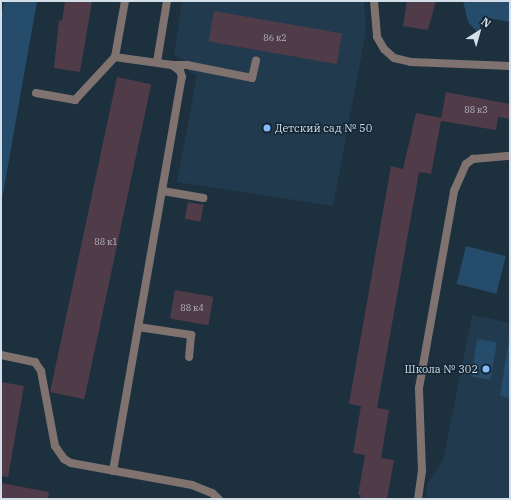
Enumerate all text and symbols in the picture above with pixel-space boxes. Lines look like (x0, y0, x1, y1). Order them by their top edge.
north arrow (459, 12, 499, 52)
text: N (479, 14, 494, 31)
house number: 86 к2 (263, 33, 287, 43)
house number: 88 к3 (464, 105, 488, 115)
place label: Детский сад № 50 (275, 121, 372, 135)
marker: Детский сад № 50 (262, 123, 272, 133)
house number: 88 к1 (94, 237, 118, 247)
house number: 88 к4 (180, 303, 204, 313)
place label: Школа № 302 (405, 362, 478, 376)
marker: Школа № 302 (481, 364, 491, 374)

